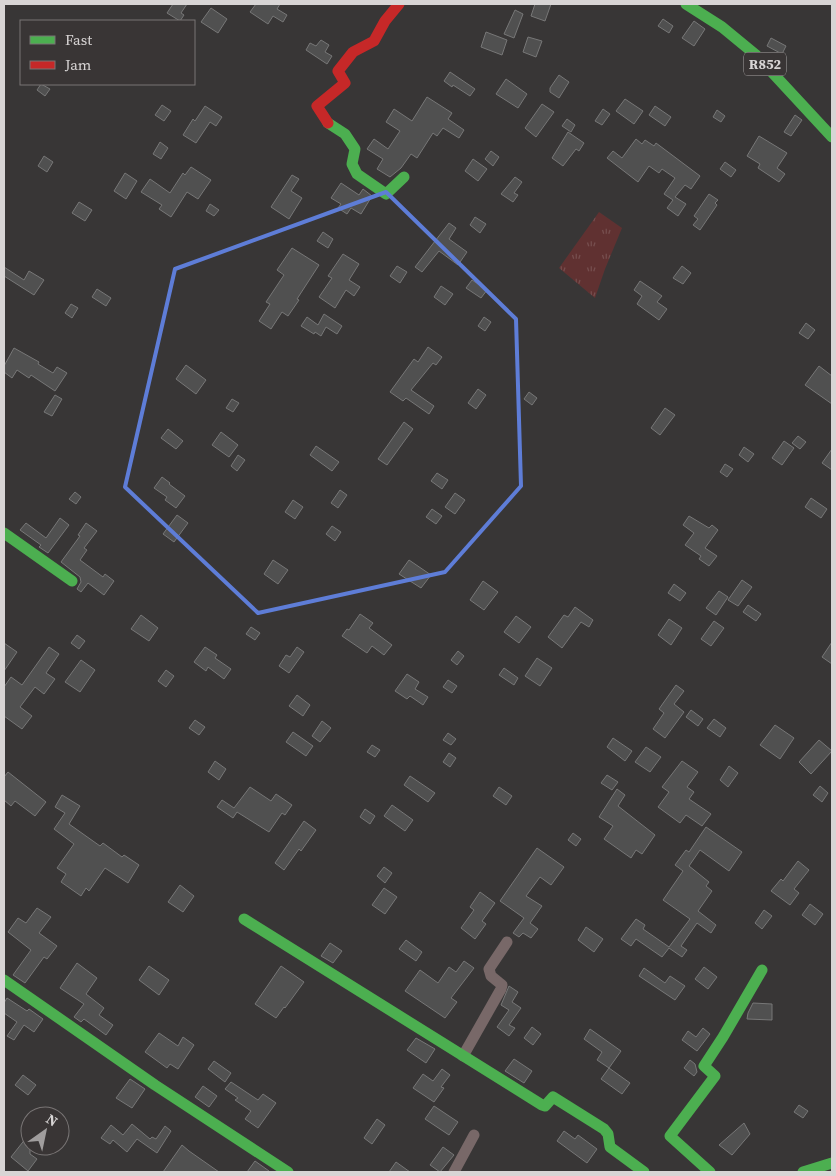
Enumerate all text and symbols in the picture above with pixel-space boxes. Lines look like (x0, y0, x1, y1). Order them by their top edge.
legend (20, 20, 195, 85)
text: Fast (65, 29, 92, 50)
road number: R852 (744, 52, 786, 76)
text: Jam (64, 54, 92, 75)
north arrow (20, 1106, 70, 1156)
text: N (42, 1109, 62, 1131)

